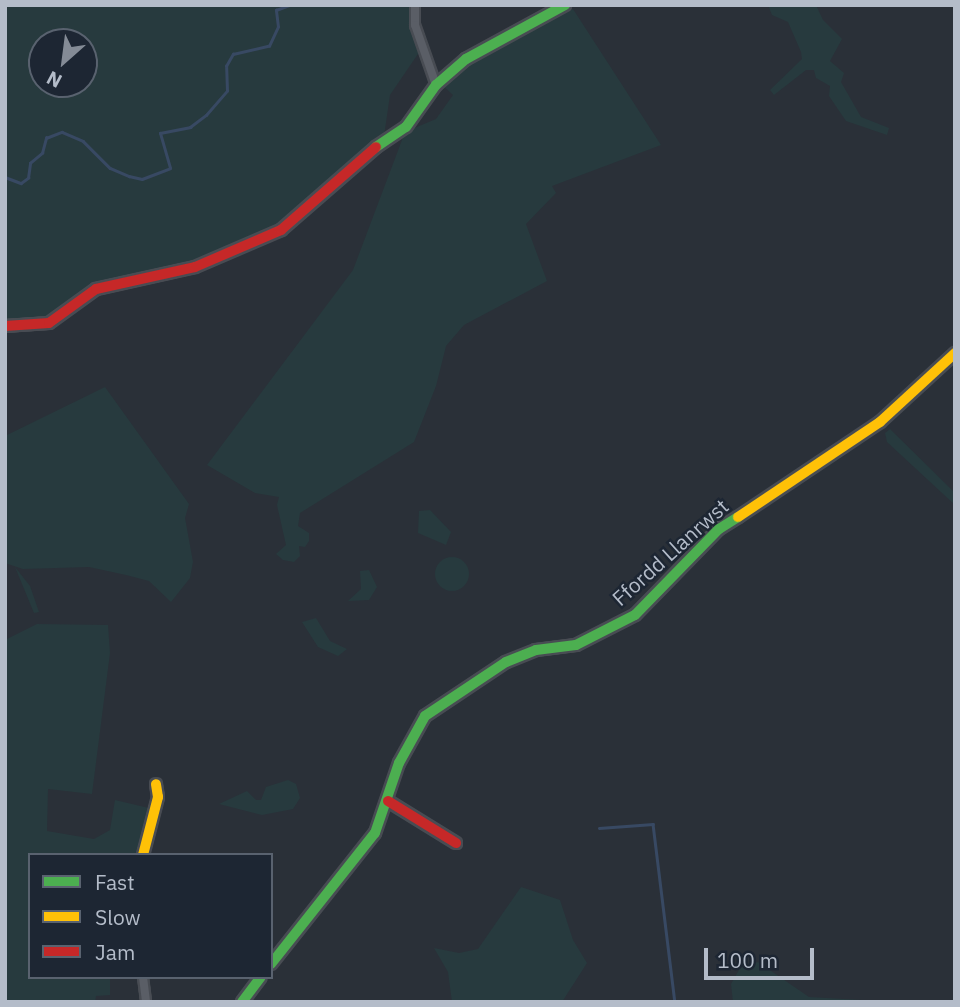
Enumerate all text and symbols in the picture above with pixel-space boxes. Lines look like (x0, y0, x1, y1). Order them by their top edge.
north arrow (28, 28, 98, 98)
text: N (42, 66, 66, 94)
street label: Ffordd Llanrwst (607, 493, 733, 611)
legend (28, 853, 273, 979)
text: Fast (95, 868, 135, 896)
text: Slow (95, 903, 141, 931)
scale bar (708, 934, 818, 978)
text: Jam (95, 938, 135, 966)
text: 100 m (717, 946, 778, 974)

